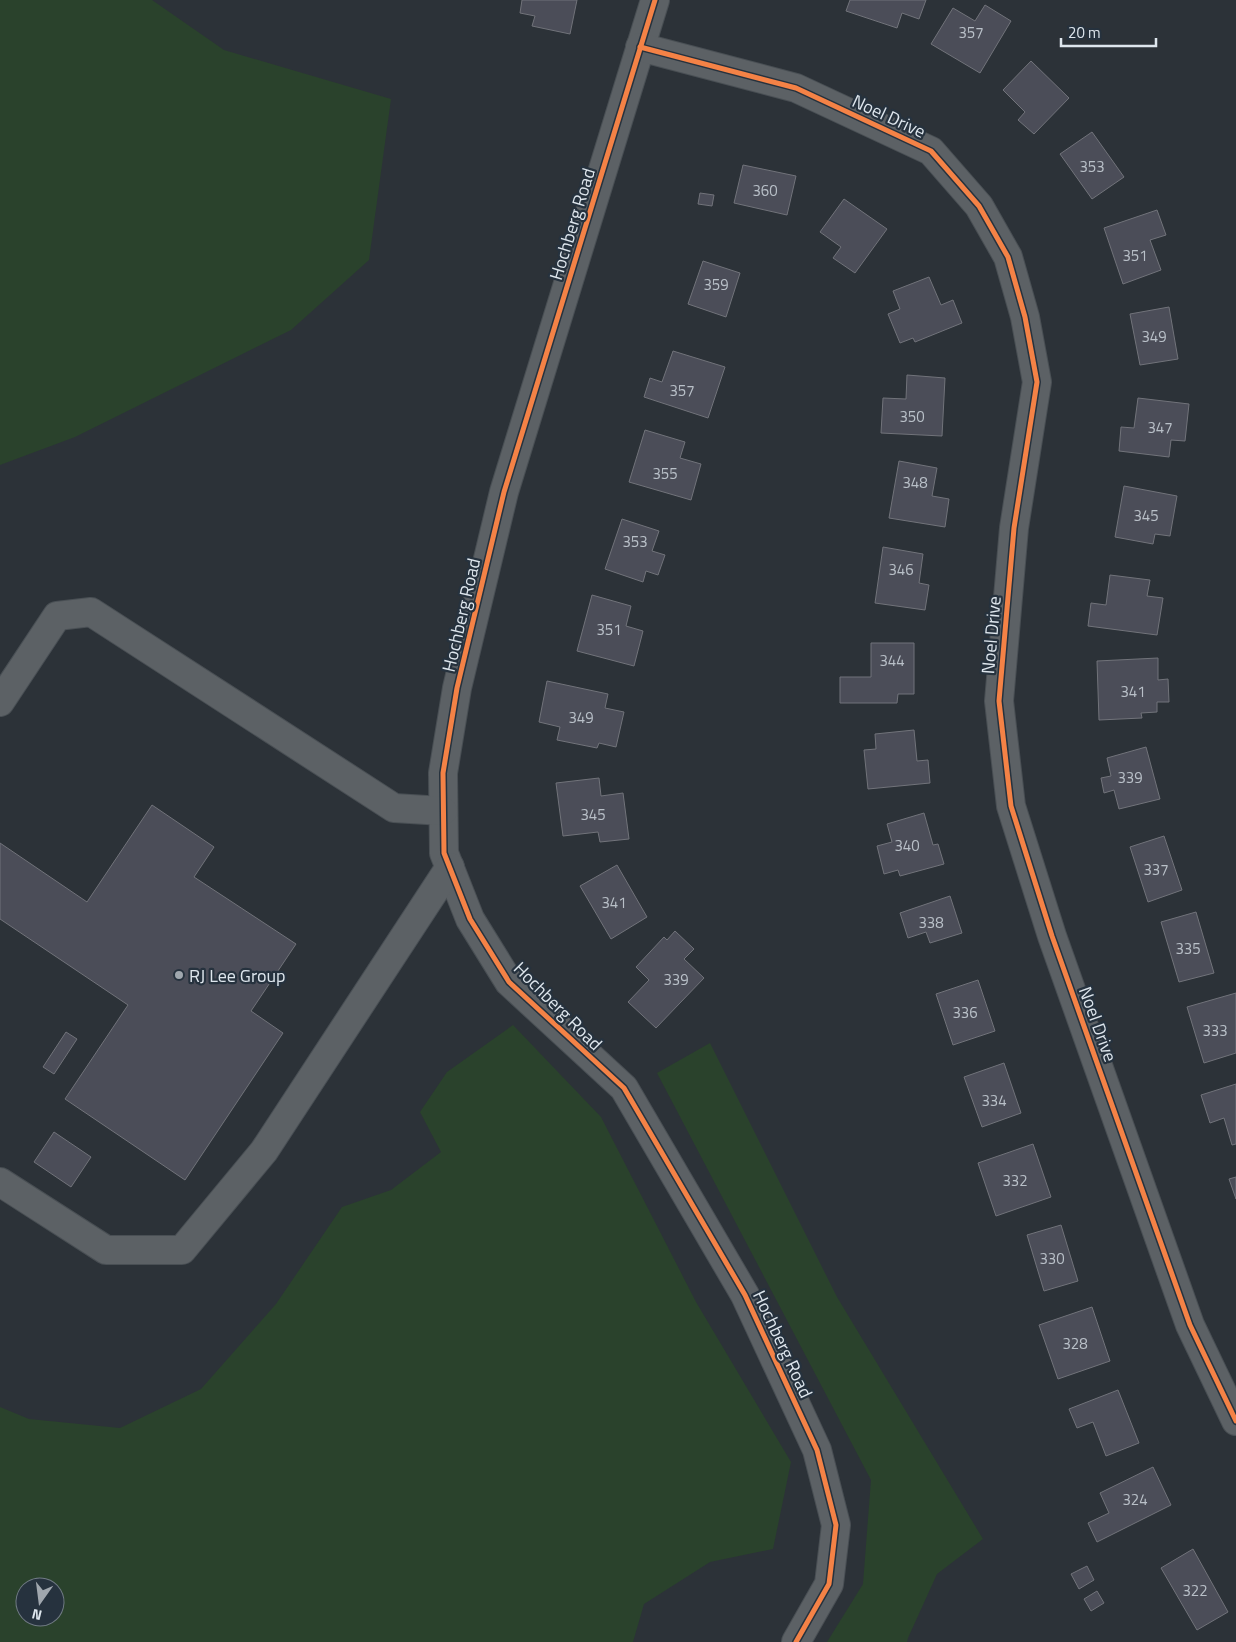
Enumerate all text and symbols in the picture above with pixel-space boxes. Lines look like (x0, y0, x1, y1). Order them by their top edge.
scale bar (1061, 15, 1156, 47)
house number: 357 (958, 21, 984, 44)
text: 20 m (1068, 21, 1101, 44)
street label: Noel Drive (848, 87, 930, 145)
house number: 353 (1079, 155, 1105, 178)
street label: Hochberg Road (542, 165, 602, 283)
house number: 360 (752, 179, 778, 202)
house number: 351 (1122, 244, 1148, 267)
house number: 359 (703, 273, 729, 296)
house number: 349 (1141, 325, 1167, 348)
house number: 357 (669, 379, 695, 402)
house number: 350 (899, 405, 925, 428)
house number: 347 (1147, 416, 1173, 439)
house number: 355 (652, 462, 678, 485)
house number: 348 (902, 471, 928, 494)
house number: 345 (1133, 504, 1159, 527)
house number: 353 (622, 530, 648, 553)
street label: Hochberg Road (435, 555, 487, 675)
house number: 346 (888, 558, 914, 581)
street label: Noel Drive (974, 595, 1008, 675)
house number: 351 (596, 618, 622, 641)
house number: 344 (879, 649, 905, 672)
house number: 341 (1120, 680, 1146, 703)
house number: 349 (568, 706, 594, 729)
house number: 339 (1117, 766, 1143, 789)
house number: 345 (580, 803, 606, 826)
house number: 340 (894, 834, 920, 857)
house number: 337 (1143, 858, 1169, 881)
house number: 341 (601, 891, 627, 914)
house number: 338 (918, 911, 944, 934)
house number: 335 (1175, 937, 1201, 960)
street label: Hochberg Road (507, 955, 609, 1057)
place label: RJ Lee Group (189, 962, 286, 989)
house number: 339 (663, 968, 689, 991)
marker: RJ Lee Group (173, 969, 185, 981)
street label: Noel Drive (1072, 983, 1124, 1065)
house number: 336 (952, 1001, 978, 1024)
house number: 333 (1202, 1019, 1228, 1042)
house number: 334 (981, 1089, 1007, 1112)
house number: 332 (1002, 1169, 1028, 1192)
house number: 330 (1039, 1247, 1065, 1270)
street label: Hochberg Road (746, 1286, 820, 1402)
house number: 328 (1062, 1332, 1088, 1355)
house number: 324 (1122, 1488, 1148, 1511)
north arrow (15, 1577, 65, 1627)
house number: 322 (1182, 1579, 1208, 1602)
text: N (29, 1604, 44, 1626)

